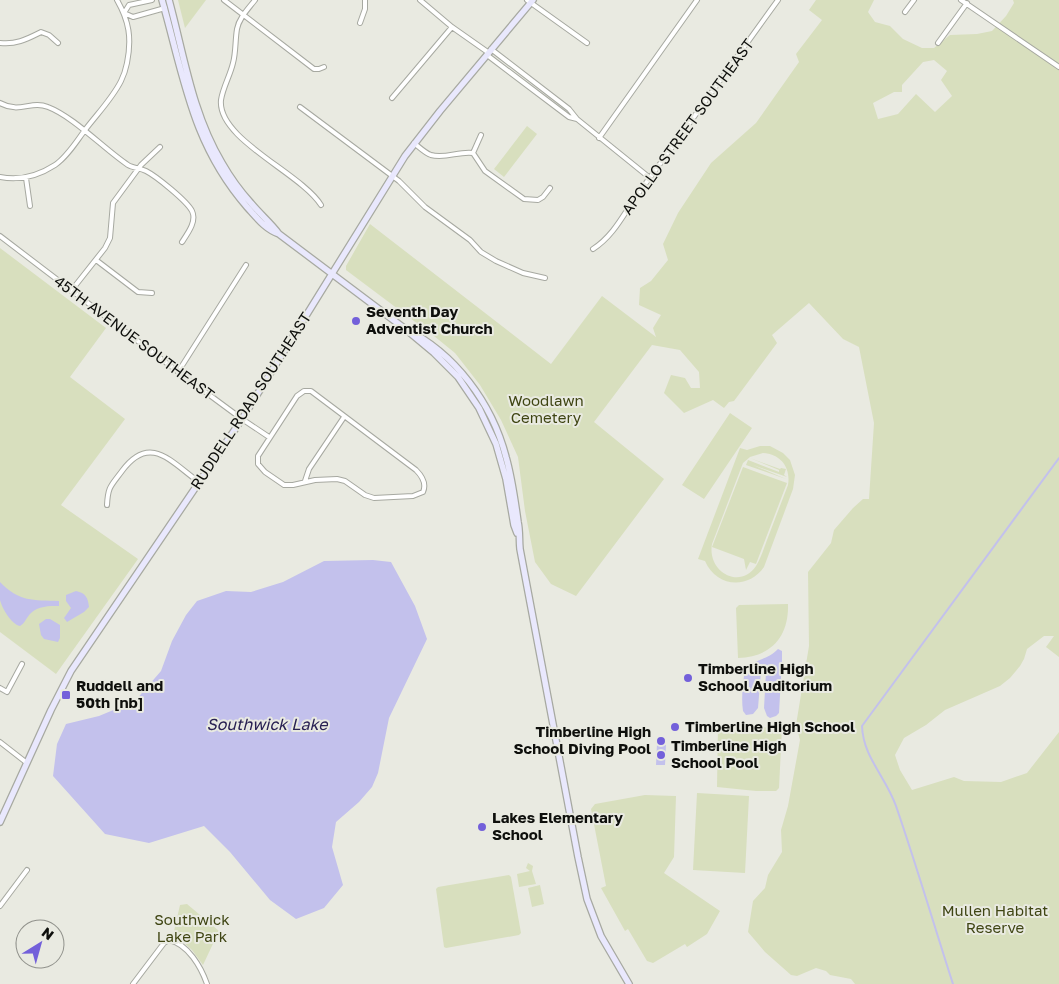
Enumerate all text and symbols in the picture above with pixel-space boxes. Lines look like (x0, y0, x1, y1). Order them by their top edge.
street label: APOLLO STREET SOUTHEAST (617, 35, 757, 218)
street label: 45TH AVENUE SOUTHEAST (51, 271, 218, 403)
place label: Seventh Day Adventist Church (366, 302, 493, 337)
street label: RUDDELL ROAD SOUTHEAST (186, 309, 314, 492)
marker: Seventh Day Adventist Church (350, 315, 362, 327)
park label: Woodlawn Cemetery (508, 391, 584, 426)
place label: Timberline High School Auditorium (698, 659, 832, 694)
marker: Timberline High School Auditorium (682, 672, 694, 684)
place label: Ruddell and 50th [nb] (76, 676, 163, 711)
marker: Ruddell and 50th [nb] (60, 689, 72, 701)
water label: Southwick Lake (207, 714, 329, 734)
place label: Timberline High School (685, 717, 855, 735)
marker: Timberline High School (669, 721, 681, 733)
place label: Timberline High School Diving Pool (514, 722, 651, 757)
marker: Timberline High School Diving Pool (655, 735, 667, 747)
place label: Timberline High School Pool (671, 736, 787, 771)
marker: Timberline High School Pool (655, 749, 667, 761)
place label: Lakes Elementary School (492, 808, 623, 843)
marker: Lakes Elementary School (476, 821, 488, 833)
park label: Mullen Habitat Reserve (942, 901, 1048, 936)
park label: Southwick Lake Park (154, 910, 230, 945)
north arrow (15, 919, 65, 969)
text: N (39, 923, 57, 943)

